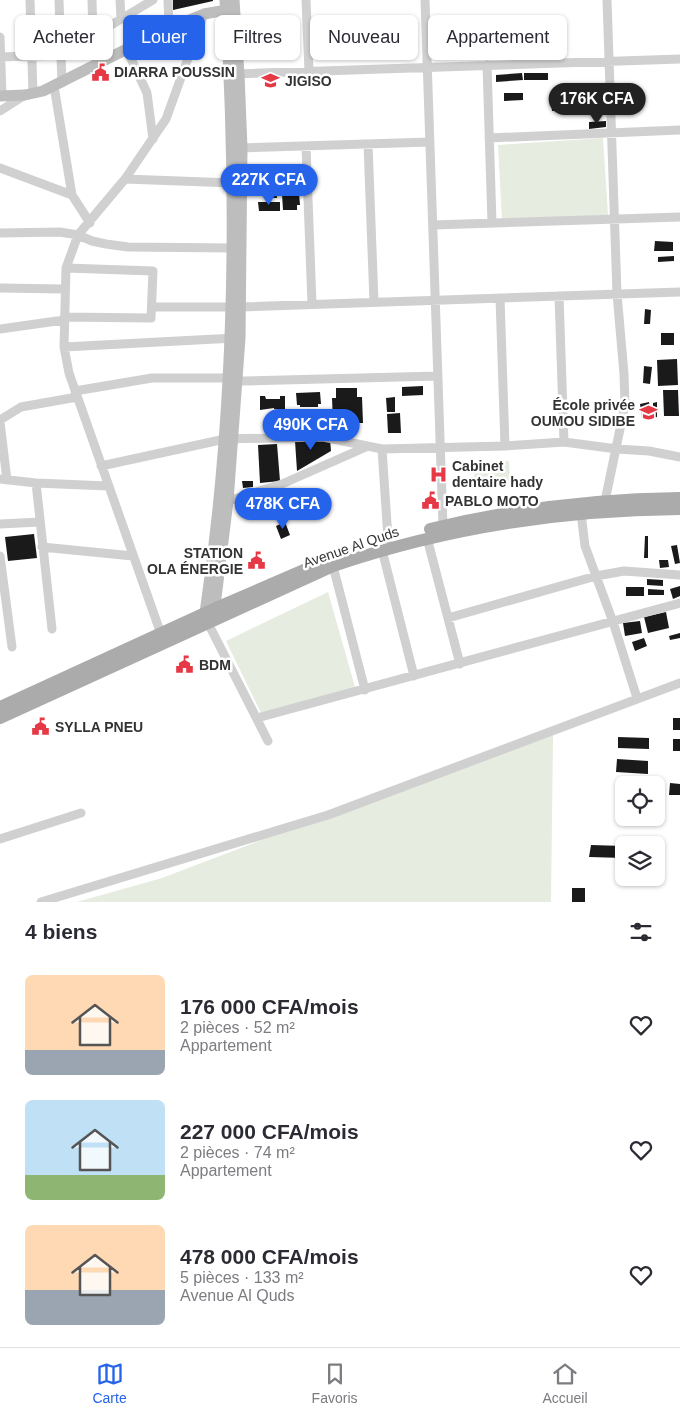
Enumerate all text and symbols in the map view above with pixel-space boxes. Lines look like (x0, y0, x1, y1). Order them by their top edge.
chip: Acheter (15, 15, 113, 60)
chip: Louer (123, 15, 205, 60)
chip: Filtres (215, 15, 300, 60)
chip: Nouveau (310, 15, 418, 60)
chip: Appartement (428, 15, 567, 60)
public building icon: DIARRA POUSSIN (90, 62, 110, 82)
place label: DIARRA POUSSIN (114, 64, 235, 80)
school or university icon: JIGISO (261, 71, 281, 91)
place label: JIGISO (285, 73, 332, 89)
pin: 176K CFA (545, 82, 649, 125)
text: 176K CFA (560, 90, 634, 107)
pin: 227K CFA (217, 164, 321, 206)
text: 227K CFA (232, 171, 306, 188)
place label: École privée OUMOU SIDIBE (531, 397, 635, 429)
school or university icon: École privée OUMOU SIDIBE (639, 403, 659, 423)
pin: 490K CFA (259, 408, 363, 451)
text: 490K CFA (274, 416, 348, 433)
place label: Cabinet dentaire hady (452, 458, 543, 490)
hospital icon: Cabinet dentaire hady (428, 464, 448, 484)
pin: 478K CFA (231, 488, 335, 530)
public building icon: PABLO MOTO (421, 491, 441, 511)
place label: PABLO MOTO (445, 493, 539, 509)
text: 478K CFA (246, 495, 320, 512)
street label: Avenue Al Quds (301, 523, 401, 571)
place label: STATION OLA ÉNERGIE (147, 545, 243, 577)
public building icon: STATION OLA ÉNERGIE (247, 551, 267, 571)
public building icon: BDM (175, 655, 195, 675)
place label: BDM (199, 657, 231, 673)
public building icon: SYLLA PNEU (31, 717, 51, 737)
place label: SYLLA PNEU (55, 719, 143, 735)
map controls (615, 776, 665, 886)
button: locate (615, 776, 665, 826)
button: layers (615, 836, 665, 886)
icon: filters (627, 918, 655, 946)
text: 4 biens (25, 920, 97, 943)
icon: home (65, 995, 125, 1055)
text: 176 000 CFA/mois (180, 995, 359, 1018)
icon: heart (627, 1011, 655, 1039)
text: 2 pièces · 52 m² (180, 1019, 295, 1036)
text: Appartement (180, 1037, 272, 1054)
icon: home (65, 1120, 125, 1180)
text: 227 000 CFA/mois (180, 1120, 359, 1143)
icon: heart (627, 1136, 655, 1164)
text: 2 pièces · 74 m² (180, 1144, 295, 1161)
text: Appartement (180, 1162, 272, 1179)
icon: home (65, 1245, 125, 1305)
text: 478 000 CFA/mois (180, 1245, 359, 1268)
icon: heart (627, 1261, 655, 1289)
text: 5 pièces · 133 m² (180, 1269, 304, 1286)
text: Avenue Al Quds (180, 1287, 294, 1304)
tab: Carte (92, 1360, 127, 1406)
tab: Favoris (312, 1360, 358, 1406)
tab: Accueil (542, 1360, 588, 1406)

